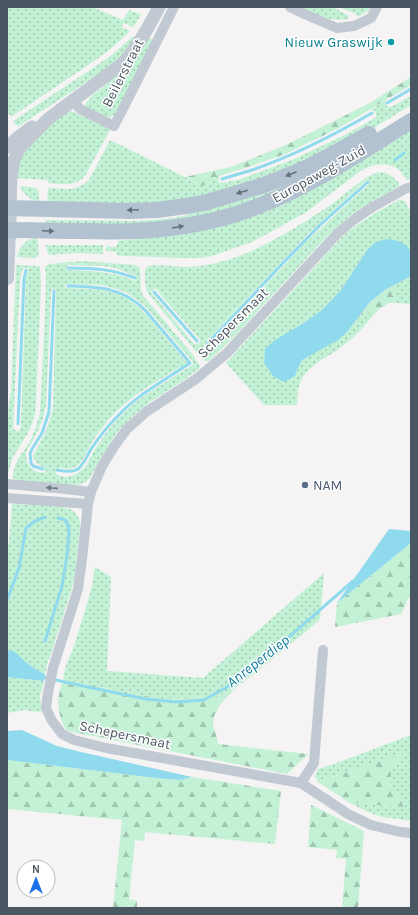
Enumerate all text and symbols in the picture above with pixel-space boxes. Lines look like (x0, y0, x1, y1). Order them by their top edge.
place label: Nieuw Graswijk (284, 34, 383, 51)
street label: Beilerstraat (98, 36, 148, 110)
marker: Nieuw Graswijk (386, 37, 396, 47)
street label: Europaweg-Zuid (269, 141, 369, 207)
one-way arrow (285, 171, 297, 177)
one-way arrow (236, 189, 248, 195)
one-way arrow (127, 207, 139, 214)
one-way arrow (172, 224, 184, 230)
one-way arrow (42, 228, 55, 234)
street label: Schepersmaat (194, 284, 272, 362)
place label: NAM (313, 477, 342, 494)
marker: NAM (300, 480, 310, 490)
one-way arrow (46, 484, 58, 491)
water label: Anreperdiep (223, 631, 293, 691)
street label: Schepersmaat (78, 717, 172, 753)
north arrow (16, 859, 56, 899)
text: N (32, 863, 40, 876)

